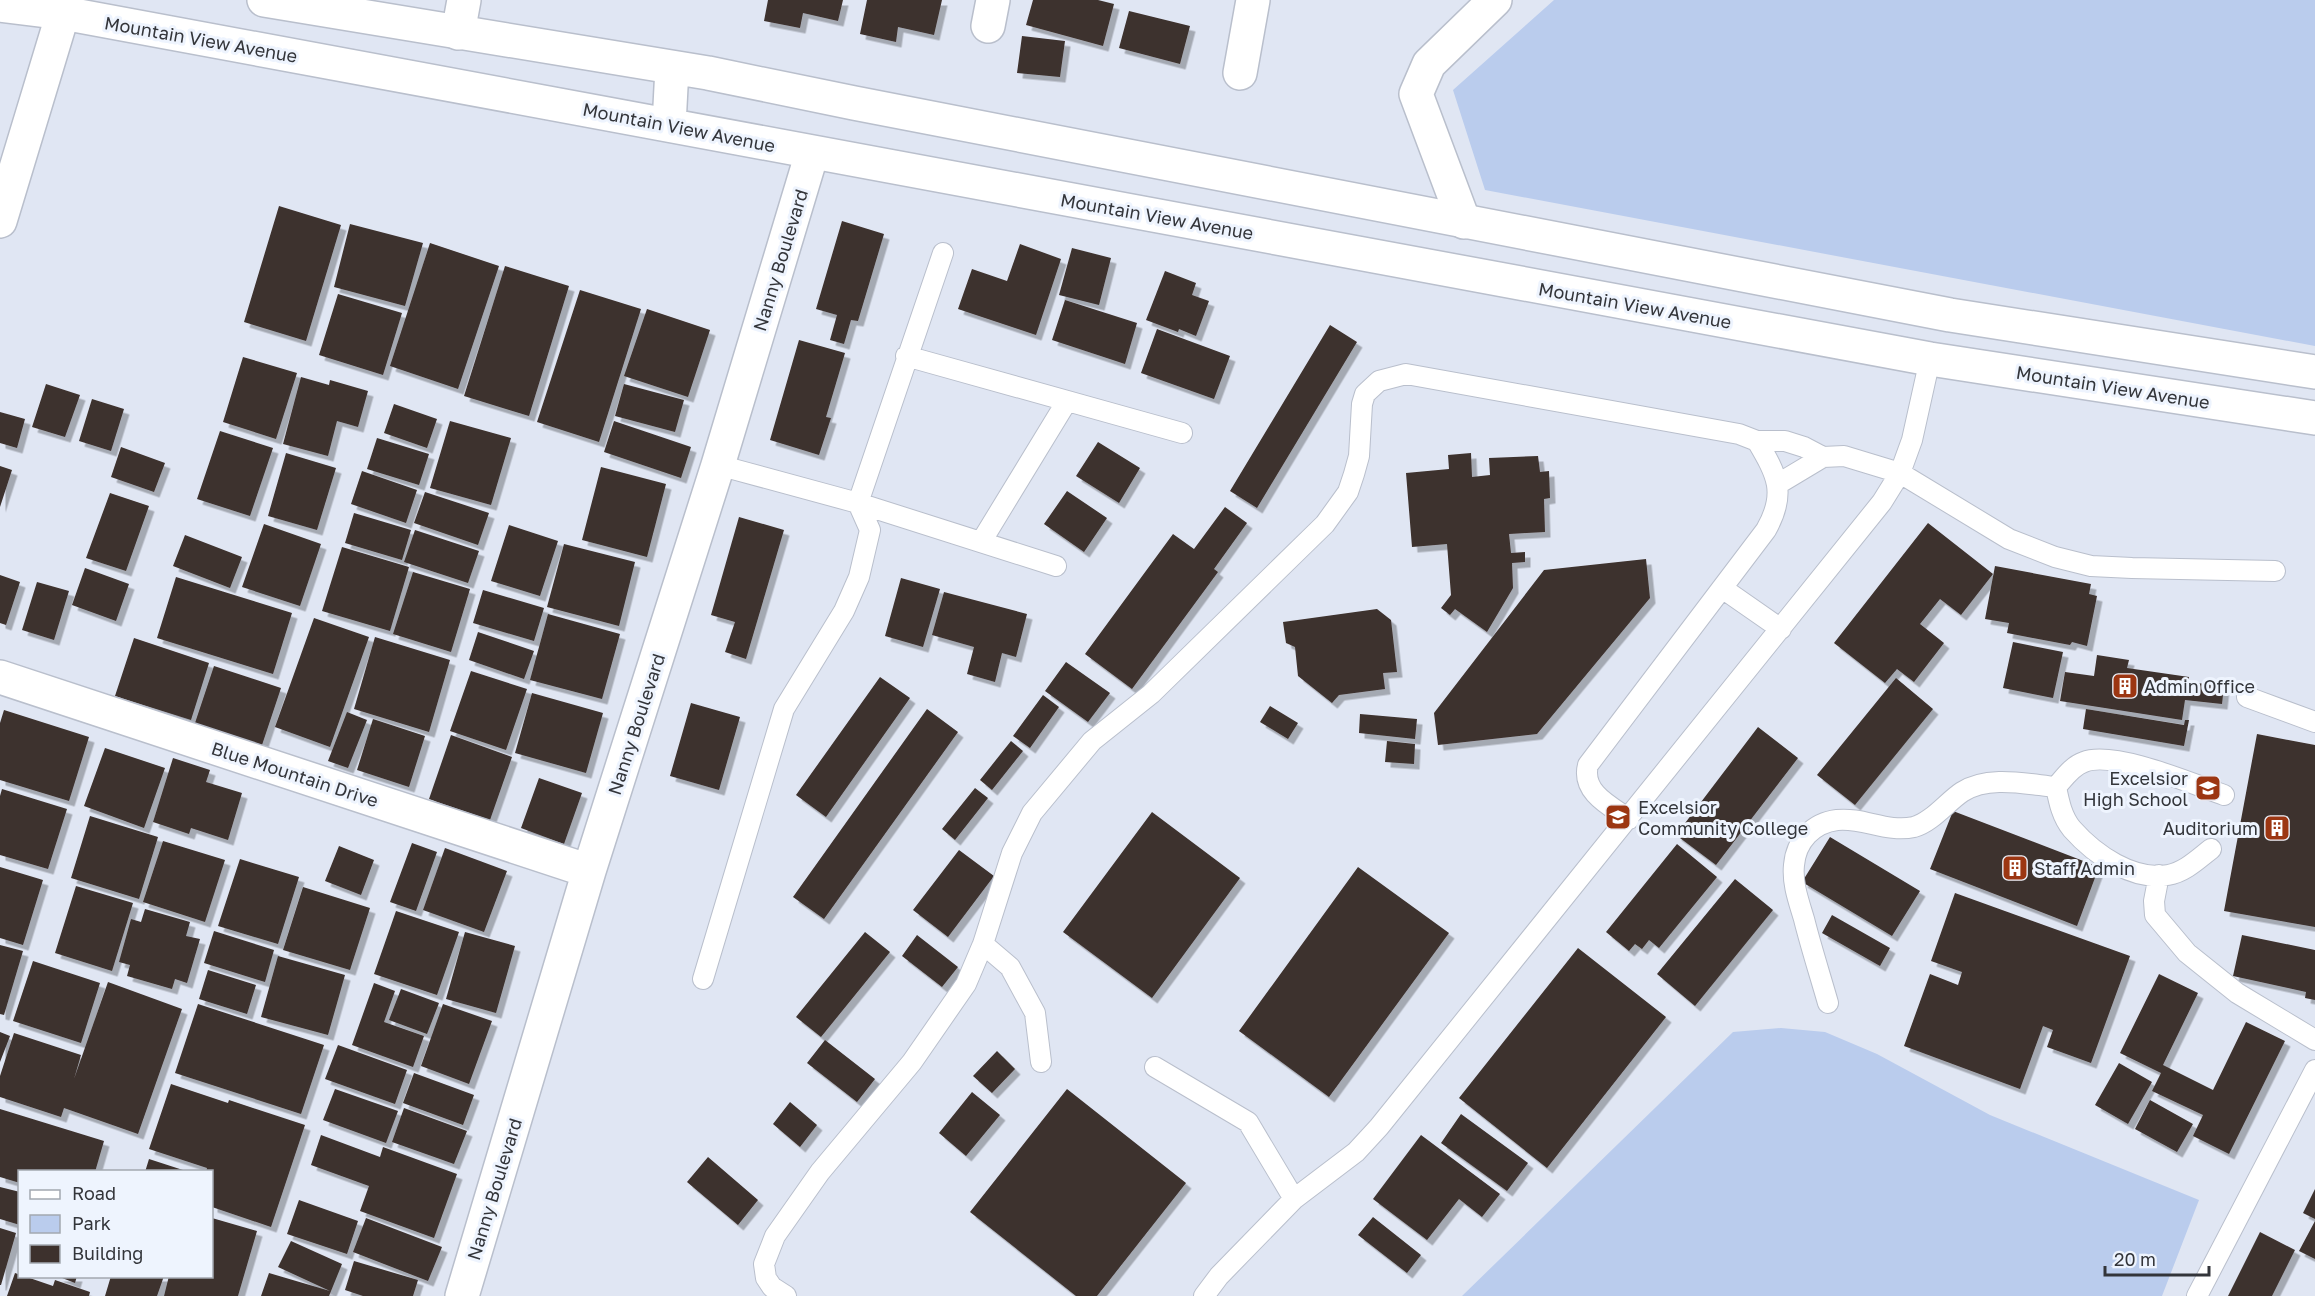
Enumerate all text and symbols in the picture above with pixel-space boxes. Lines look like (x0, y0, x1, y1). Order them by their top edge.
street label: Mountain View Avenue (103, 11, 299, 67)
street label: Mountain View Avenue (581, 98, 777, 156)
street label: Nanny Boulevard (748, 186, 812, 334)
street label: Mountain View Avenue (1059, 188, 1255, 244)
street label: Mountain View Avenue (1537, 277, 1733, 333)
street label: Mountain View Avenue (2015, 361, 2211, 413)
street label: Nanny Boulevard (603, 651, 669, 797)
building icon: Admin Office (2110, 671, 2140, 701)
place label: Admin Office (2144, 675, 2255, 697)
street label: Blue Mountain Drive (209, 737, 381, 811)
place label: Excelsior High School (2083, 767, 2188, 810)
school or university icon: Excelsior High School (2193, 773, 2223, 803)
place label: Excelsior Community College (1638, 796, 1808, 839)
school or university icon: Excelsior Community College (1603, 802, 1633, 832)
building icon: Auditorium (2262, 813, 2292, 843)
place label: Auditorium (2163, 817, 2258, 839)
building icon: Staff Admin (2000, 853, 2030, 883)
place label: Staff Admin (2034, 857, 2135, 879)
street label: Nanny Boulevard (462, 1115, 526, 1263)
legend (18, 1170, 213, 1278)
text: Road (72, 1182, 116, 1204)
text: Park (72, 1212, 111, 1234)
scale bar (2105, 1239, 2208, 1277)
text: Building (72, 1242, 143, 1264)
text: 20 m (2114, 1248, 2156, 1270)

